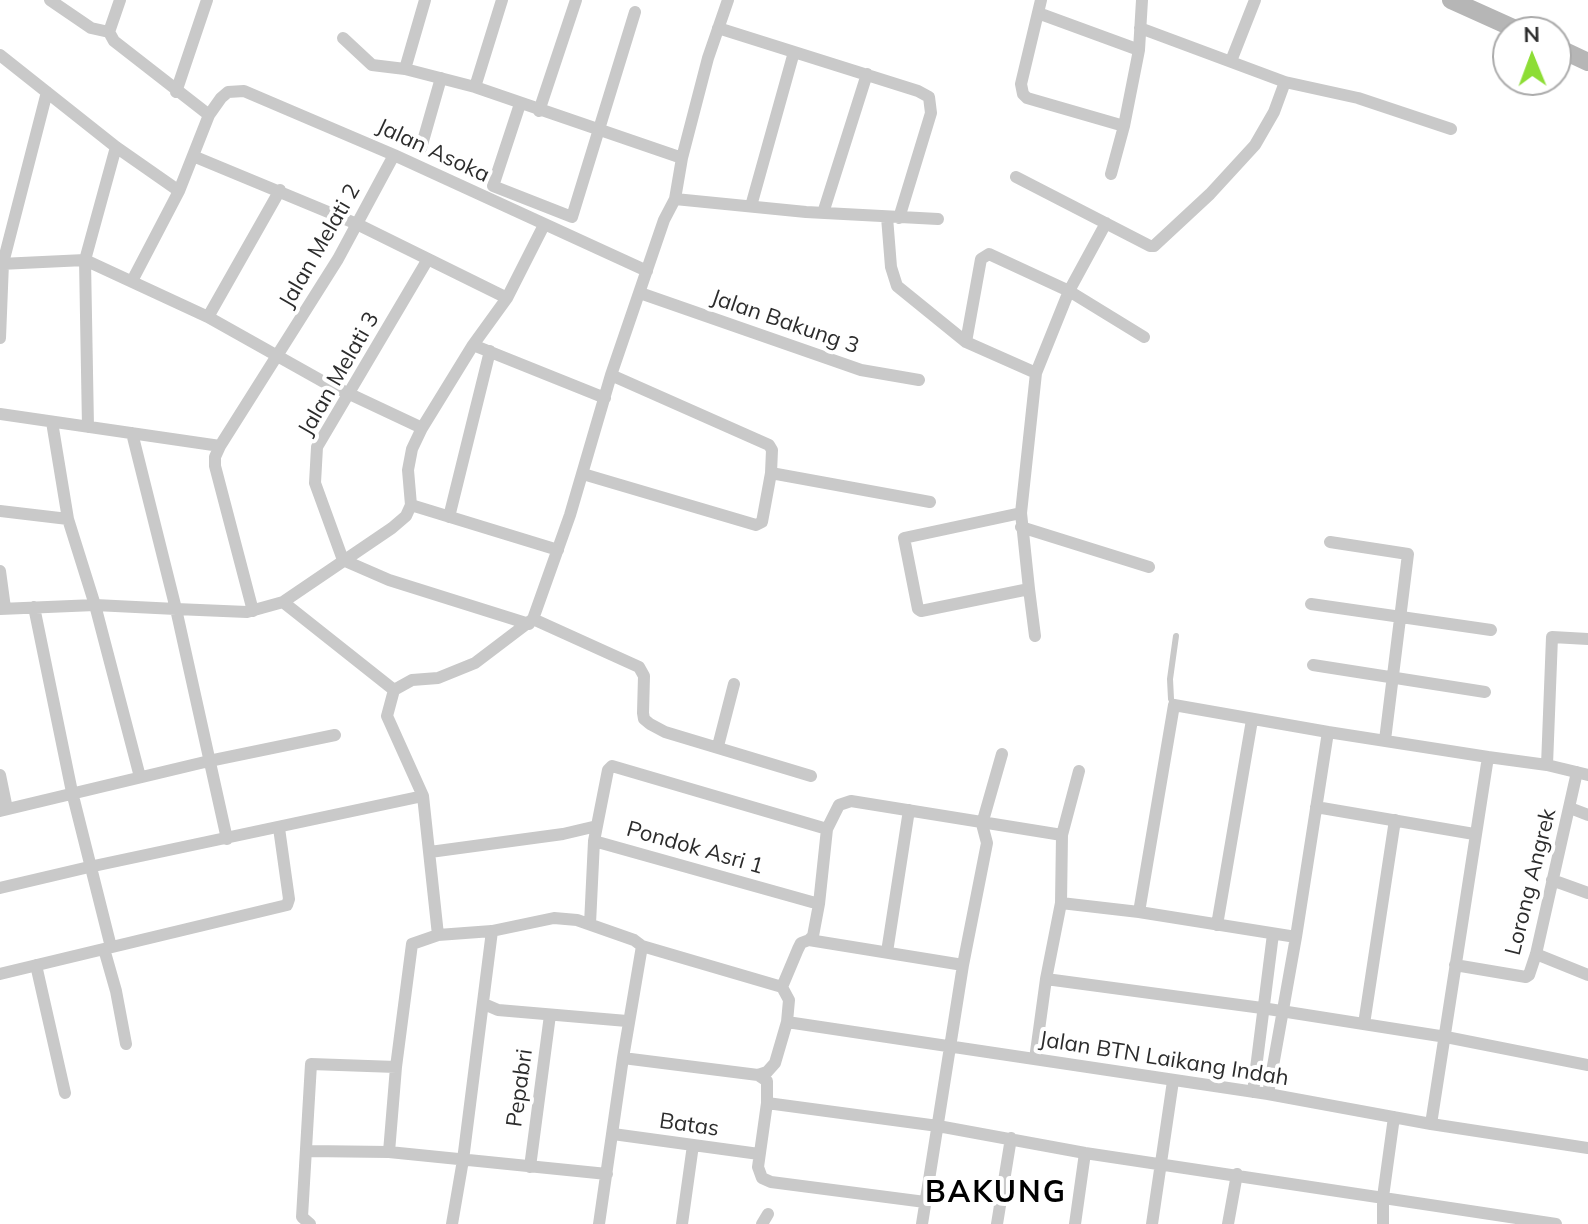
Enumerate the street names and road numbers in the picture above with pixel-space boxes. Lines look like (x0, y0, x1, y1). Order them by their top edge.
street label: Jalan Asoka (372, 113, 494, 189)
street label: Jalan Melati 2 (274, 179, 366, 313)
street label: Jalan Bakung 3 (708, 284, 862, 360)
street label: Jalan Melati 3 (293, 307, 385, 441)
street label: Lorong Angrek (1500, 806, 1562, 958)
street label: Pondok Asri 1 (623, 816, 767, 880)
street label: Jalan BTN Laikang Indah (1037, 1026, 1291, 1092)
street label: Pepabri (501, 1047, 539, 1129)
street label: Batas (657, 1108, 721, 1142)

